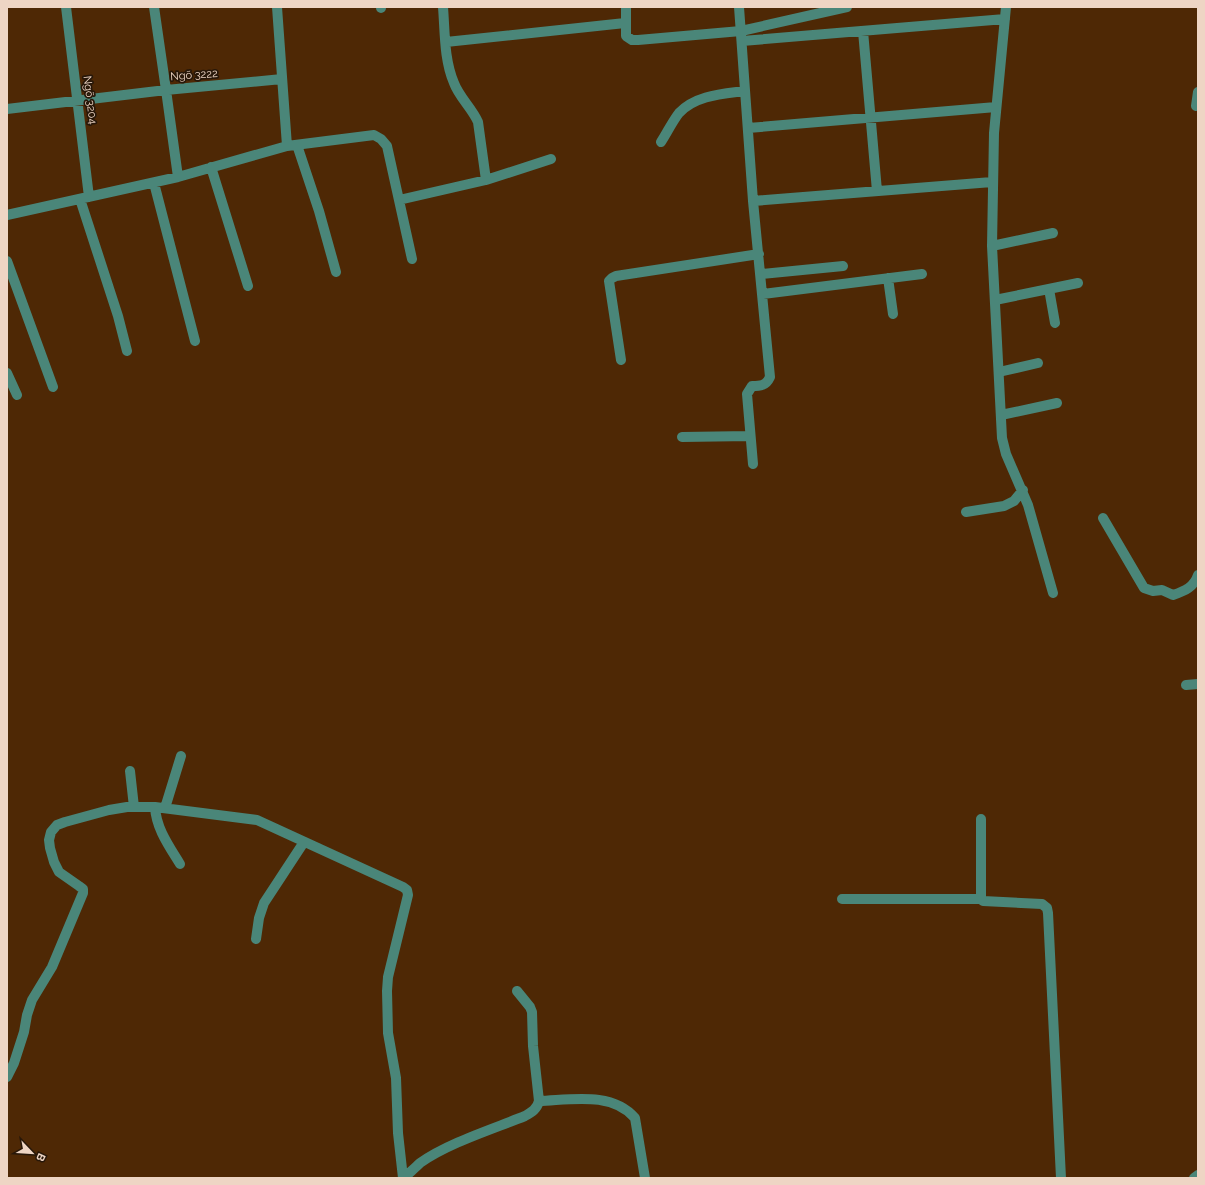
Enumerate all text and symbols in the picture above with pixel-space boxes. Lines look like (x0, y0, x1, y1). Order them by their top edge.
street label: Ngõ 3222 (170, 67, 218, 83)
street label: Ngõ 3204 (81, 75, 99, 125)
north arrow (12, 1133, 52, 1173)
text: B (33, 1151, 48, 1164)

